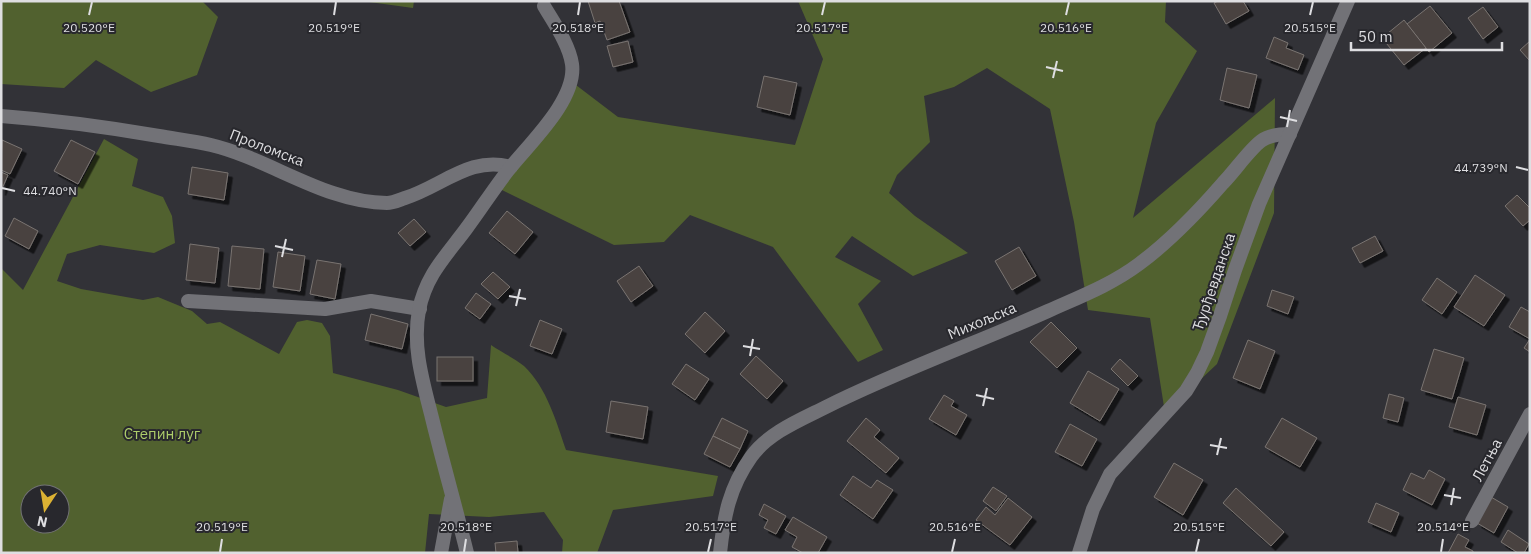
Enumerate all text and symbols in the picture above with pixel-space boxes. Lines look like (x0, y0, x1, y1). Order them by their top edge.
text: 20.520°E (63, 20, 115, 35)
text: 20.519°E (308, 20, 360, 35)
text: 20.518°E (552, 20, 604, 35)
text: 20.517°E (796, 20, 848, 35)
text: 20.516°E (1040, 20, 1092, 35)
text: 20.515°E (1284, 20, 1336, 35)
scale bar (1351, 20, 1502, 52)
text: 50 m (1358, 27, 1393, 46)
street label: Проломска (227, 125, 307, 170)
text: 44.739°N (1454, 160, 1508, 175)
text: 44.740°N (23, 183, 77, 198)
street label: Ђурђевданска (1188, 230, 1239, 333)
street label: Михољска (945, 298, 1019, 343)
park label: Степин луг (124, 424, 201, 443)
street label: Летња (1467, 435, 1506, 484)
north arrow (20, 484, 70, 534)
text: N (35, 512, 49, 532)
text: 20.519°E (196, 519, 248, 534)
text: 20.518°E (440, 519, 492, 534)
text: 20.517°E (685, 519, 737, 534)
text: 20.516°E (929, 519, 981, 534)
text: 20.515°E (1173, 519, 1225, 534)
text: 20.514°E (1417, 519, 1469, 534)

